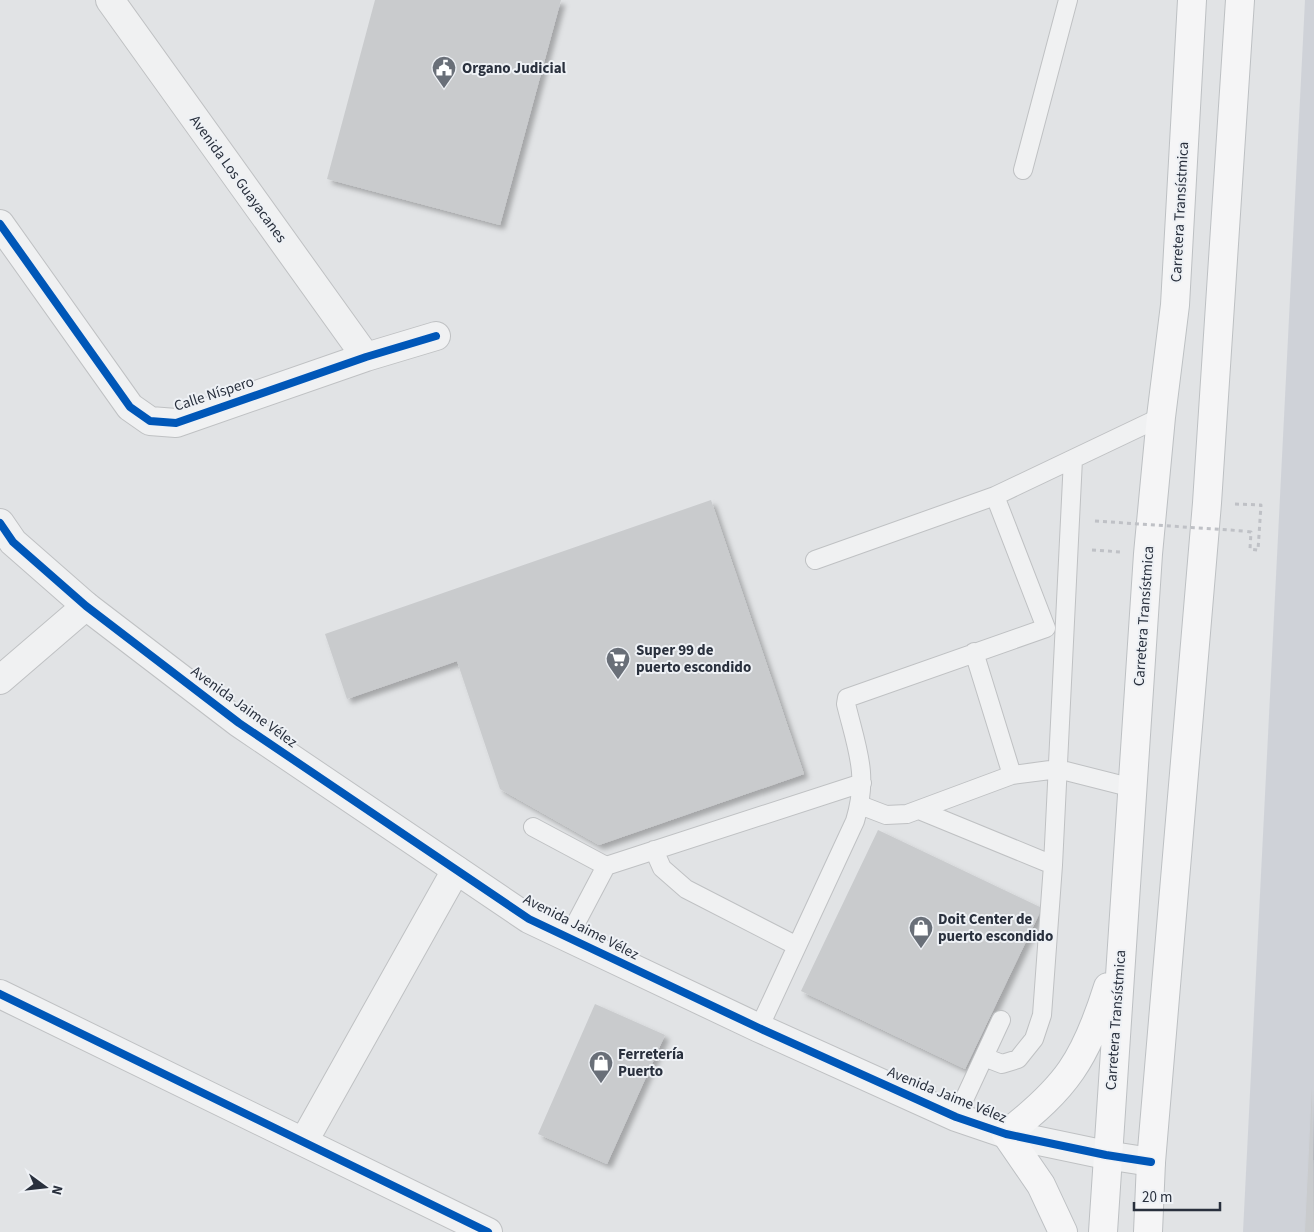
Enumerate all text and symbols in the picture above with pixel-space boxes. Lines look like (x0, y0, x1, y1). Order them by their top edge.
public building icon: Organo Judicial (431, 55, 457, 89)
place label: Organo Judicial (462, 58, 567, 79)
street label: Avenida Los Guayacanes (185, 111, 291, 247)
street label: Carretera Transístmica (1166, 141, 1194, 283)
street label: Calle Níspero (171, 371, 257, 417)
street label: Carretera Transístmica (1129, 545, 1159, 687)
place label: Super 99 de puerto escondido (636, 640, 751, 678)
supermarket icon: Super 99 de puerto escondido (605, 646, 631, 680)
street label: Avenida Jaime Vélez (186, 661, 302, 753)
street label: Avenida Jaime Vélez (520, 889, 642, 965)
place label: Doit Center de puerto escondido (938, 909, 1053, 947)
shop icon: Doit Center de puerto escondido (908, 915, 934, 949)
street label: Carretera Transístmica (1101, 949, 1131, 1091)
place label: Ferretería Puerto (618, 1044, 684, 1082)
shop icon: Ferretería Puerto (588, 1050, 614, 1084)
street label: Avenida Jaime Vélez (884, 1061, 1010, 1129)
north arrow (20, 1162, 70, 1212)
scale bar (1134, 1180, 1220, 1212)
text: N (46, 1183, 67, 1197)
text: 20 m (1142, 1187, 1172, 1208)

